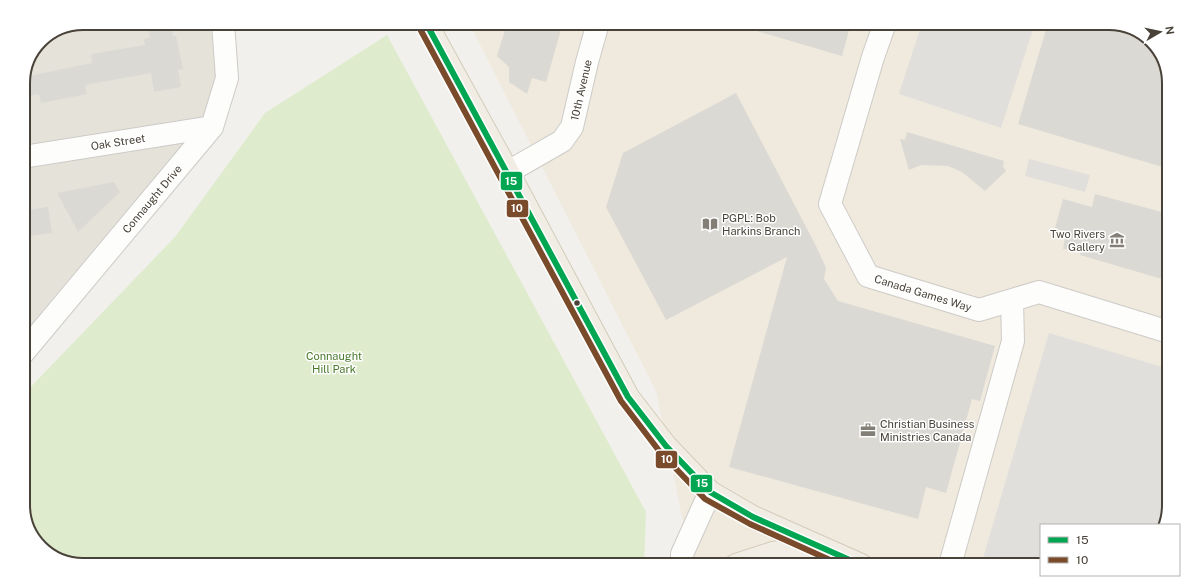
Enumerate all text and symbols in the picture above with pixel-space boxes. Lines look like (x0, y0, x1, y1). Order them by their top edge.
north arrow (1140, 12, 1180, 52)
text: N (1163, 25, 1176, 36)
street label: 10th Avenue (568, 58, 594, 122)
street label: Oak Street (90, 132, 146, 152)
street label: Connaught Drive (120, 163, 184, 235)
line badge: 15 (500, 171, 523, 191)
text: 15 (505, 175, 517, 187)
line badge: 10 (506, 199, 529, 218)
text: 10 (511, 202, 523, 214)
place label: PGPL: Bob Harkins Branch (722, 212, 800, 237)
library icon: PGPL: Bob Harkins Branch (701, 215, 719, 233)
place label: Two Rivers Gallery (1050, 228, 1105, 253)
museum icon: Two Rivers Gallery (1108, 231, 1126, 249)
street label: Canada Games Way (873, 273, 973, 314)
unlabelled marker (572, 298, 582, 308)
park label: Connaught Hill Park (306, 350, 362, 375)
place label: Christian Business Ministries Canada (880, 418, 975, 443)
office icon: Christian Business Ministries Canada (859, 421, 877, 439)
line badge: 10 (655, 450, 678, 469)
text: 10 (661, 453, 673, 465)
line badge: 15 (690, 474, 713, 493)
text: 15 (696, 477, 708, 489)
legend (1040, 524, 1180, 576)
text: 15 (1076, 533, 1089, 547)
text: 10 (1076, 553, 1088, 567)

